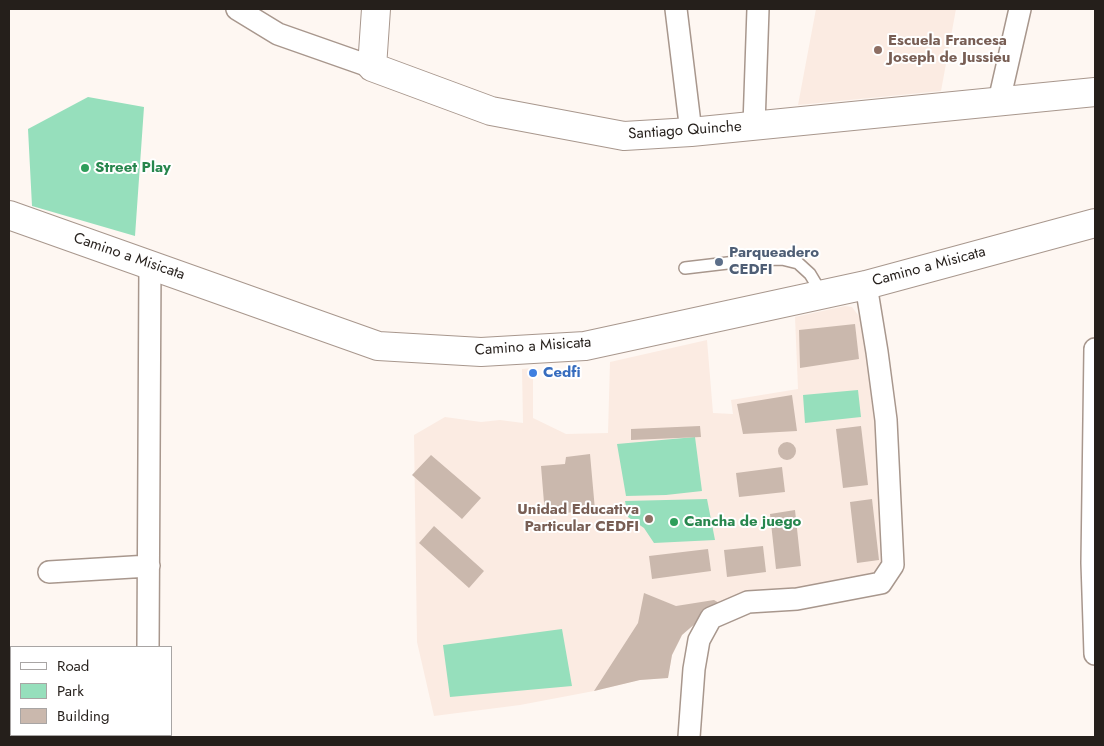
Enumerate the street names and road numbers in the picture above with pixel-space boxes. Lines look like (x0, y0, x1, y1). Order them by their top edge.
street label: Santiago Quinche (628, 118, 742, 144)
street label: Camino a Misicata (71, 230, 187, 284)
street label: Camino a Misicata (870, 243, 988, 291)
street label: Camino a Misicata (474, 334, 592, 360)

